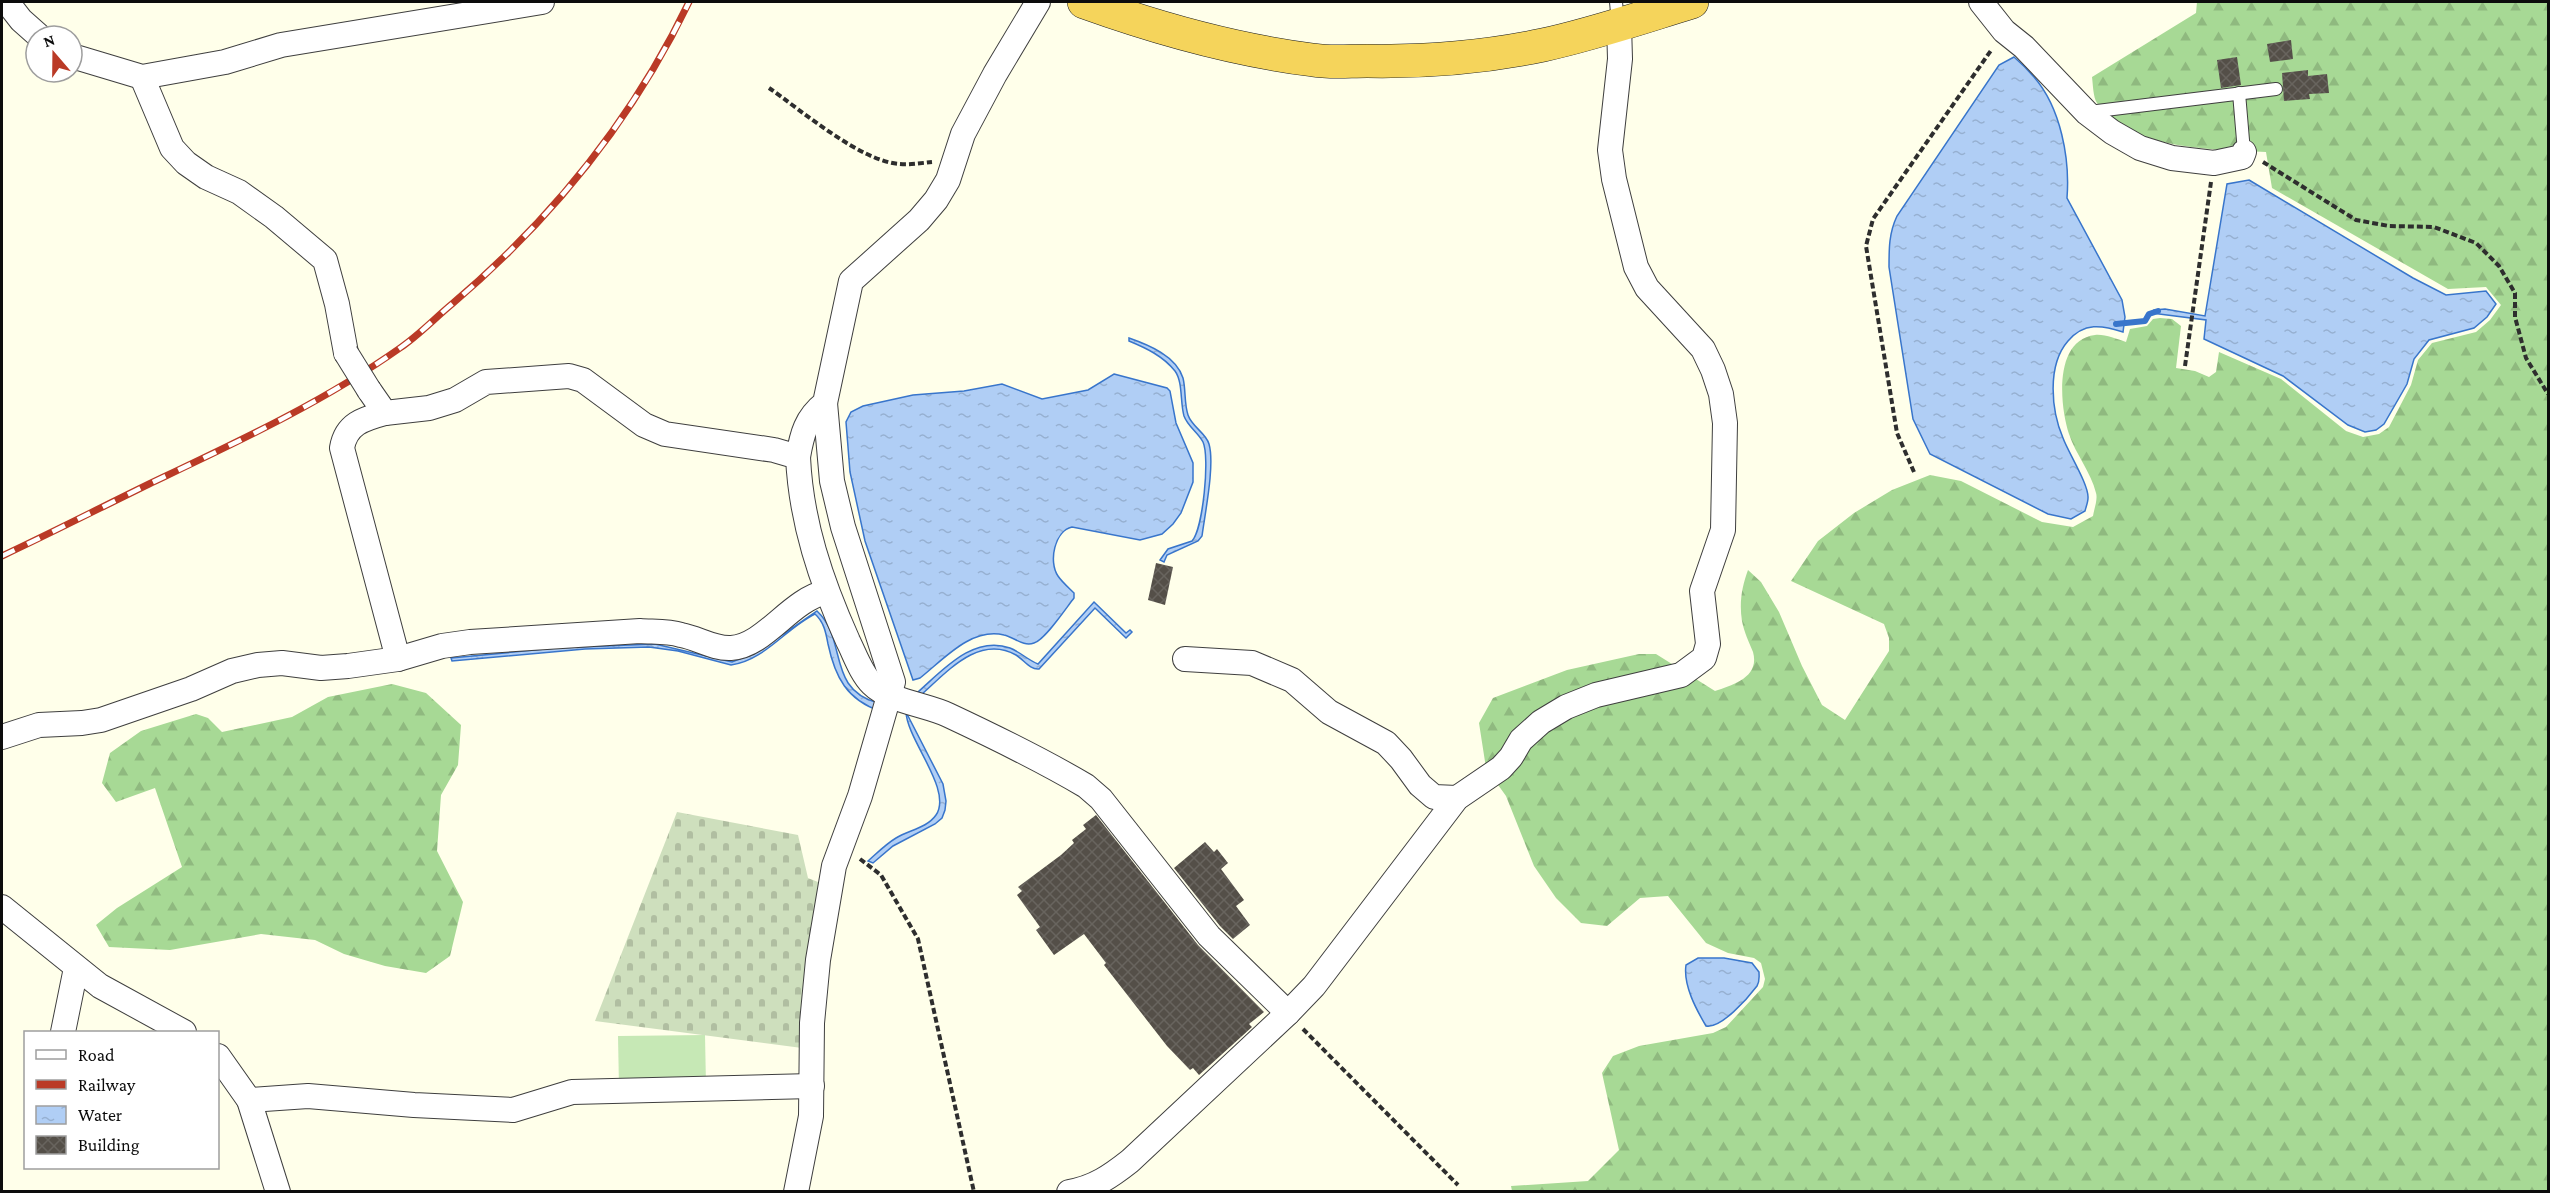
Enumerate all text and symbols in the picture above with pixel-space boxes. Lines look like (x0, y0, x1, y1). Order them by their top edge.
north arrow (24, 24, 84, 84)
text: N (41, 30, 57, 50)
legend (24, 1031, 219, 1169)
text: Road (78, 1045, 115, 1065)
text: Railway (78, 1075, 136, 1095)
text: Water (78, 1105, 123, 1125)
text: Building (78, 1135, 140, 1155)

